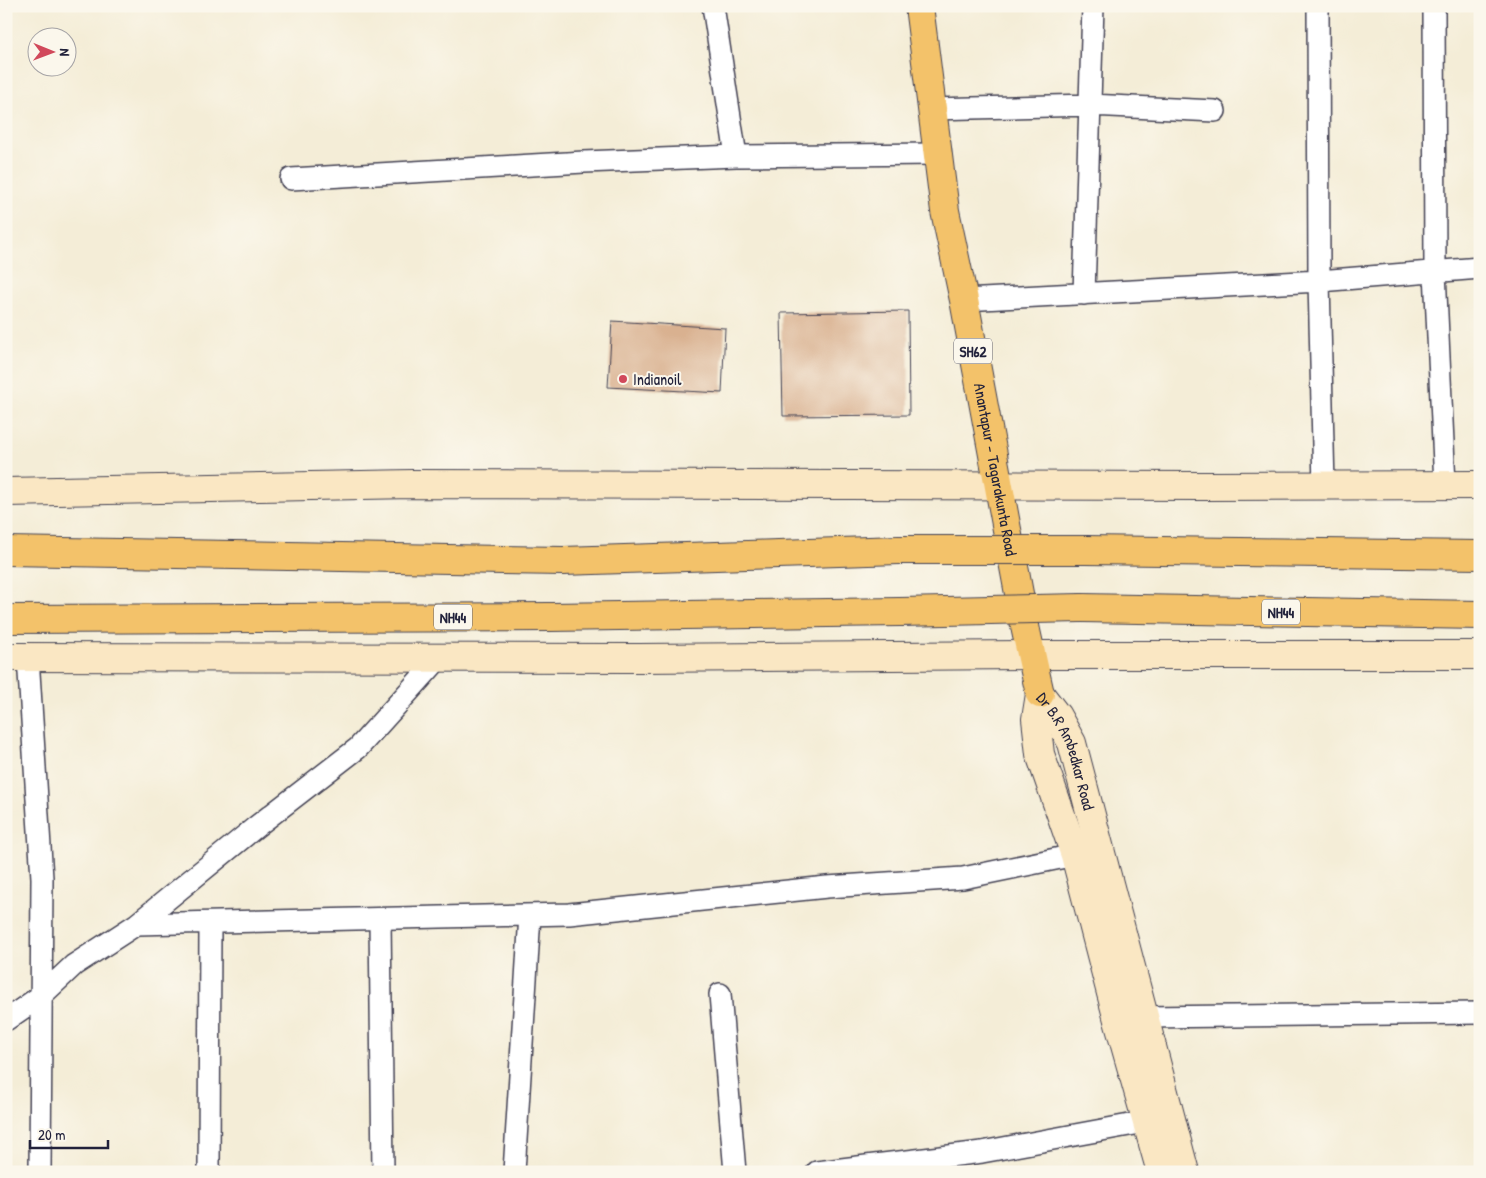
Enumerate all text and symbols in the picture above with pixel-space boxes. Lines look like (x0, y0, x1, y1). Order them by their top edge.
north arrow (28, 28, 78, 78)
text: N (56, 48, 75, 57)
road number: SH62 (954, 338, 992, 364)
place label: Indianoil (633, 368, 682, 390)
marker: Indianoil (617, 373, 629, 385)
street label: Anantapur - Tagarakunta Road (969, 381, 1023, 558)
road number: NH44 (1262, 600, 1300, 624)
road number: NH44 (434, 604, 472, 630)
street label: Dr B.R Ambedkar Road (1032, 688, 1100, 812)
scale bar (30, 1118, 108, 1150)
text: 20 m (38, 1124, 65, 1145)

